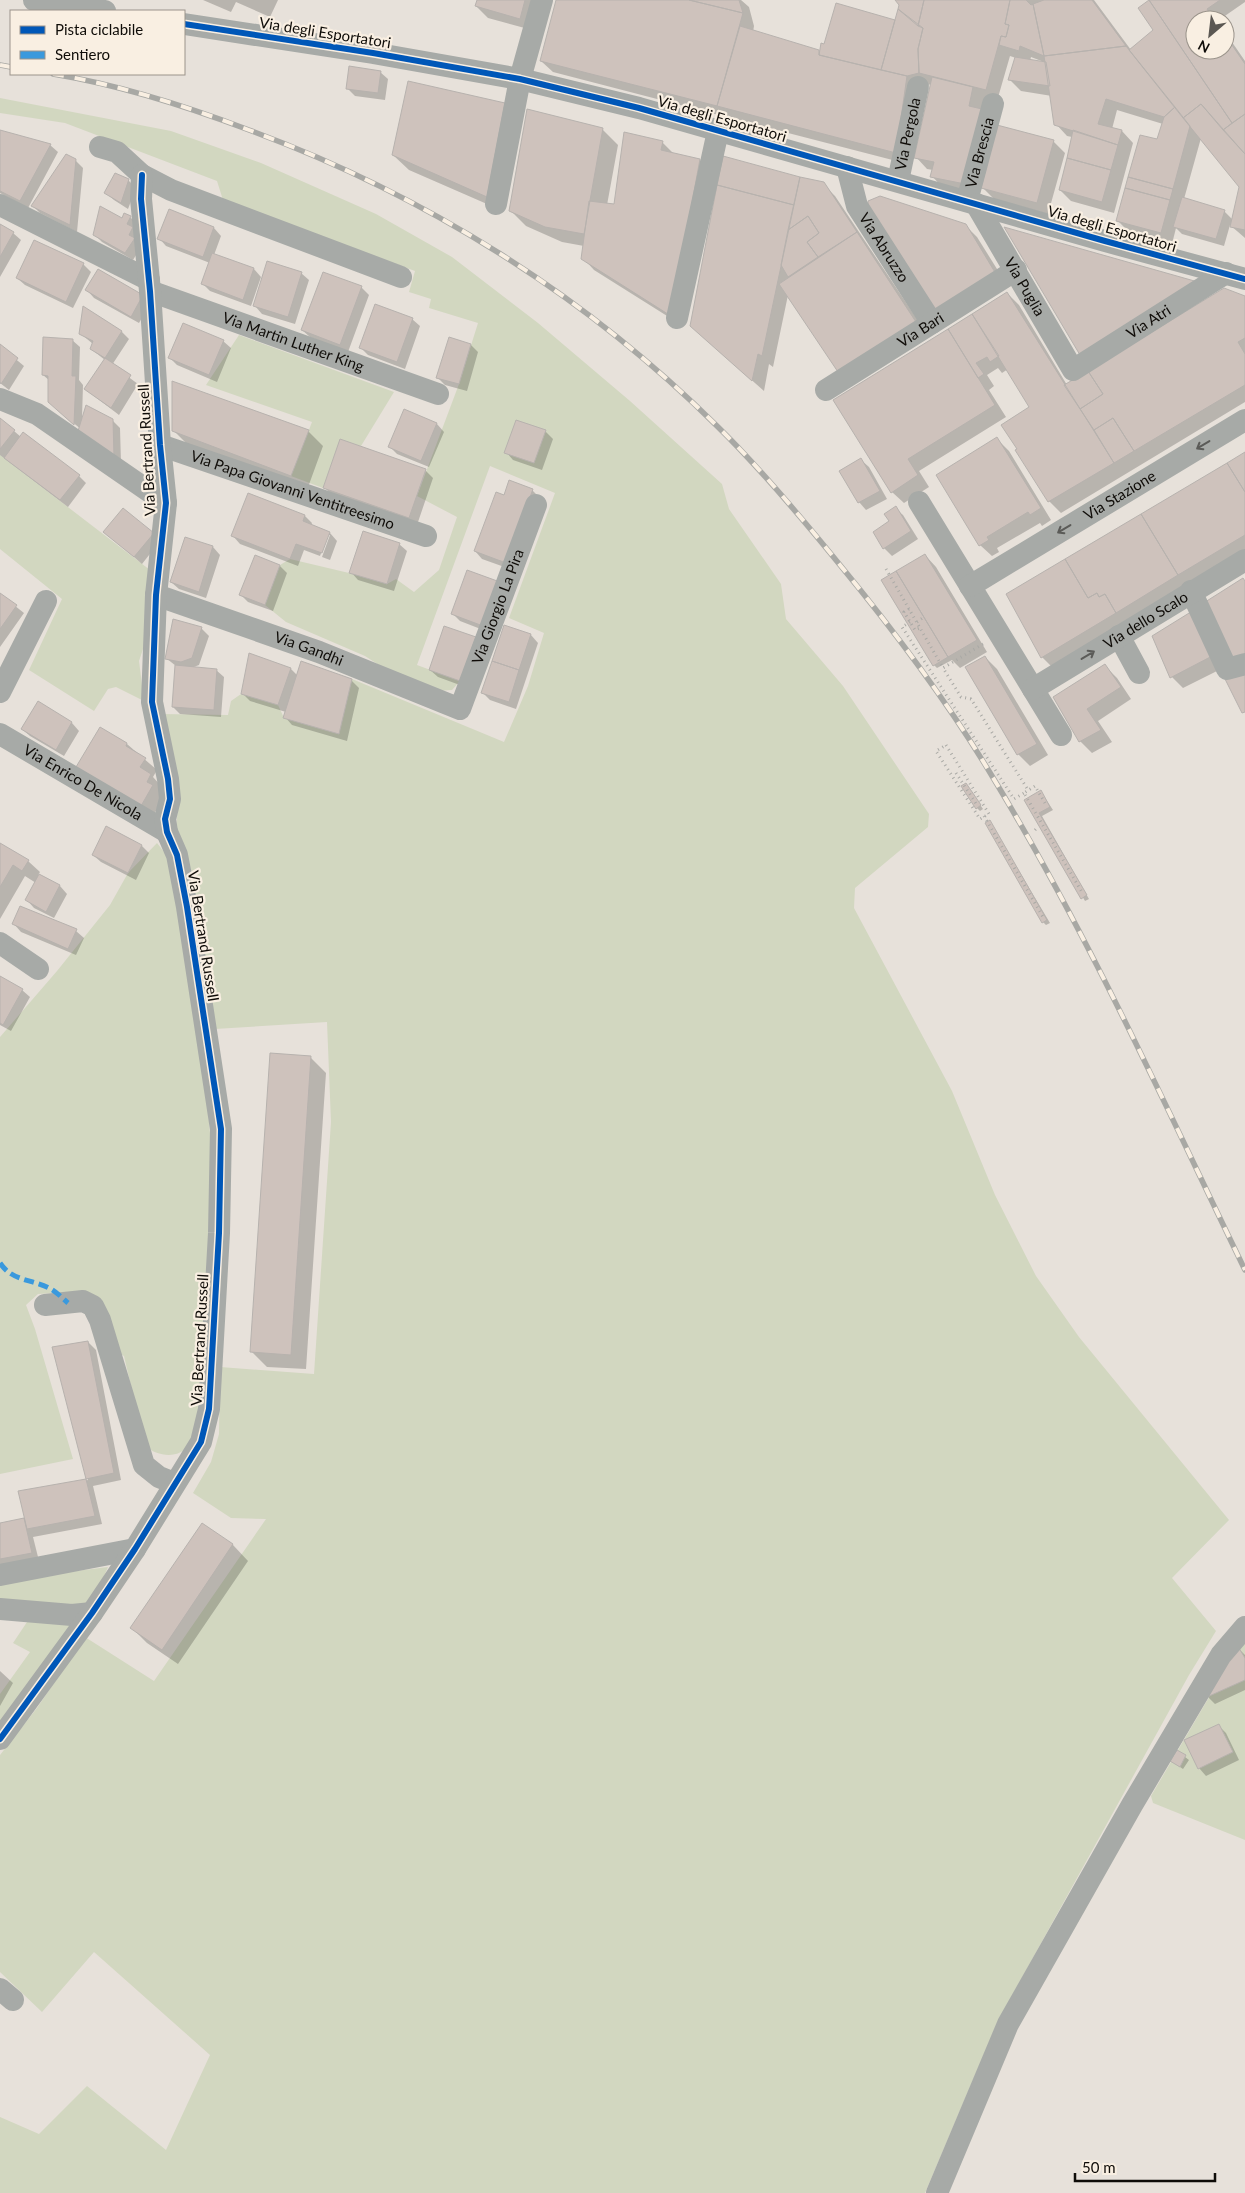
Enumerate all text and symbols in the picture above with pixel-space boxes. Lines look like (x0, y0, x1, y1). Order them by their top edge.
legend (10, 10, 185, 75)
north arrow (1185, 10, 1235, 60)
street label: Via degli Esportatori (258, 13, 392, 51)
text: Pista ciclabile (55, 20, 143, 38)
text: N (1195, 37, 1212, 57)
text: Sentiero (55, 45, 110, 63)
street label: Via degli Esportatori (656, 91, 789, 145)
street label: Via Pergola (890, 96, 924, 172)
street label: Via Brescia (961, 115, 997, 190)
street label: Via degli Esportatori (1046, 201, 1179, 255)
street label: Via Abruzzo (856, 209, 914, 285)
street label: Via Puglia (1001, 254, 1049, 319)
street label: Via Atri (1123, 300, 1174, 342)
street label: Via Martin Luther King (220, 308, 367, 375)
street label: Via Bari (894, 308, 947, 351)
street label: Via Bertrand Russell (134, 384, 158, 517)
one-way arrow (1197, 440, 1211, 450)
street label: Via Papa Giovanni Ventitreesimo (188, 446, 397, 533)
street label: Via Stazione (1080, 466, 1159, 523)
one-way arrow (1058, 524, 1072, 534)
street label: Via Giorgio La Pira (468, 546, 527, 666)
street label: Via dello Scalo (1100, 587, 1191, 652)
street label: Via Gandhi (272, 627, 346, 669)
one-way arrow (1081, 650, 1095, 661)
street label: Via Enrico De Nicola (21, 740, 146, 824)
street label: Via Bertrand Russell (185, 869, 223, 1003)
street label: Via Bertrand Russell (187, 1273, 211, 1406)
scale bar (1075, 2150, 1215, 2182)
text: 50 m (1082, 2158, 1116, 2176)

